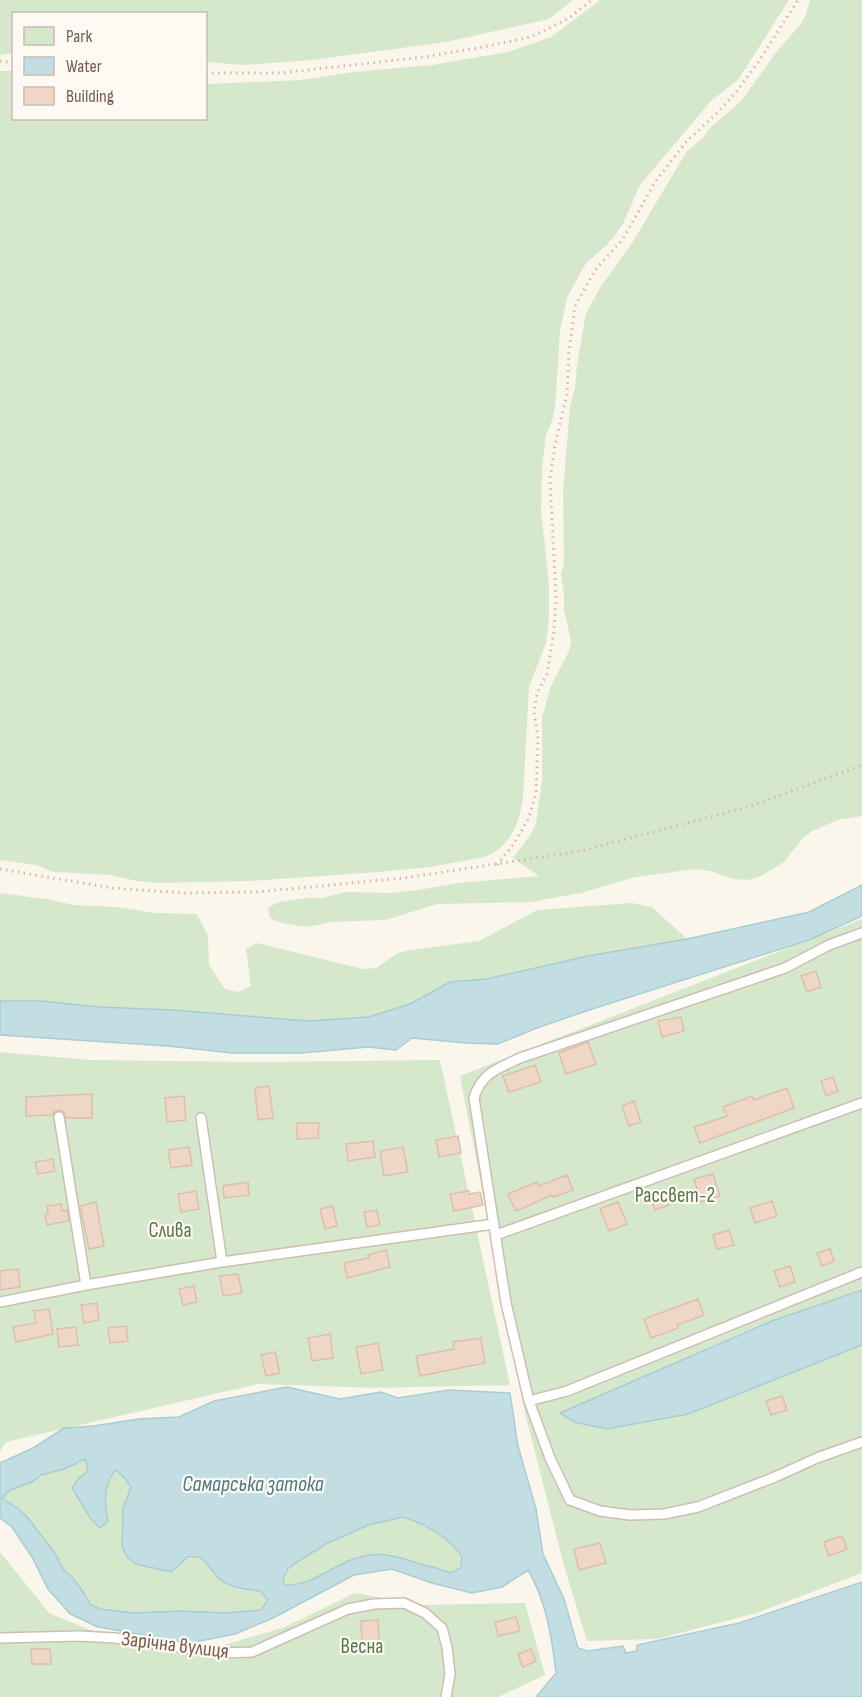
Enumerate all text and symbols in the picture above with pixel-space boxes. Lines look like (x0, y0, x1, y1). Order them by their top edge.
legend (12, 12, 207, 120)
text: Park (66, 26, 92, 47)
text: Water (66, 56, 102, 77)
text: Building (66, 86, 114, 107)
park label: Рассвет-2 (635, 1183, 715, 1208)
park label: Слива (148, 1218, 192, 1243)
water label: Самарська затока (182, 1471, 324, 1498)
street label: Зарічна вулиця (120, 1626, 230, 1664)
park label: Весна (341, 1634, 383, 1659)

